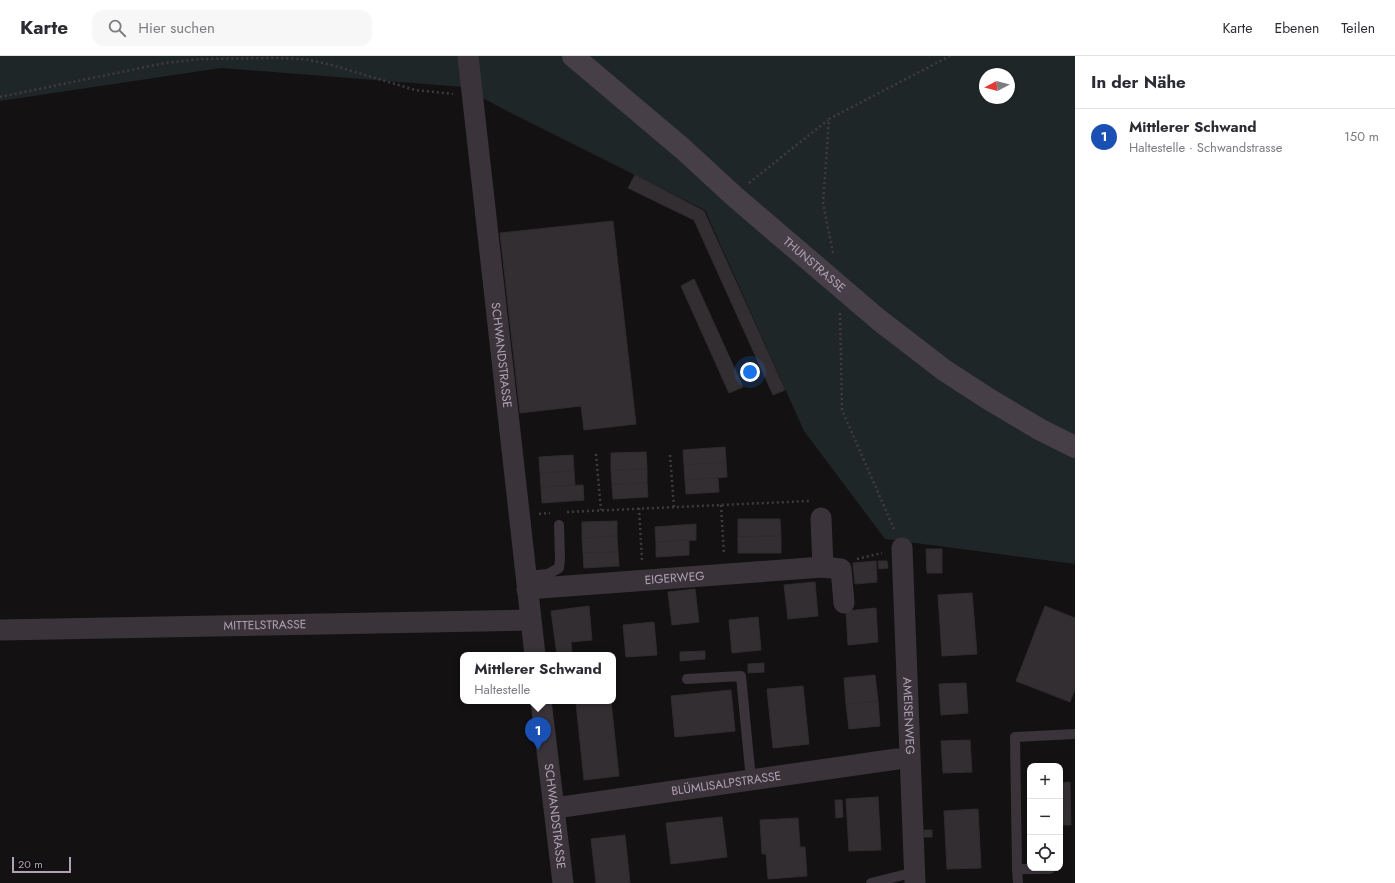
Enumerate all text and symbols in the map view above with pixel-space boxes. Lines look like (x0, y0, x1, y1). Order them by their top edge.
search box (92, 10, 372, 46)
text: Karte (20, 14, 68, 41)
icon: search (106, 17, 128, 39)
text: Hier suchen (138, 17, 215, 39)
text: Karte (1222, 18, 1252, 38)
text: Ebenen (1274, 18, 1319, 38)
text: Teilen (1341, 18, 1375, 38)
north arrow (979, 68, 1015, 104)
text: In der Nähe (1091, 70, 1186, 94)
text: Mittlerer Schwand (1129, 116, 1257, 138)
text: 1 (1101, 127, 1107, 146)
text: 150 m (1344, 127, 1379, 146)
text: Haltestelle · Schwandstrasse (1129, 138, 1282, 157)
street label: THUNSTRASSE (779, 233, 850, 297)
street label: SCHWANDSTRASSE (487, 301, 516, 409)
your location (740, 362, 760, 382)
street label: EIGERWEG (644, 567, 705, 589)
street label: MITTELSTRASSE (223, 615, 307, 635)
popup (460, 652, 616, 704)
text: Mittlerer Schwand (474, 658, 602, 680)
street label: AMEISENWEG (898, 677, 919, 755)
text: Haltestelle (474, 680, 530, 699)
pin: 1 (525, 717, 551, 750)
street label: SCHWANDSTRASSE (540, 762, 570, 870)
map controls (1027, 763, 1063, 871)
button: + (1027, 763, 1063, 799)
street label: BLÜMLISALPSTRASSE (670, 767, 782, 800)
button: − (1027, 799, 1063, 835)
button: locate (1027, 835, 1063, 871)
scale bar (12, 855, 71, 874)
text: 20 m (18, 856, 43, 872)

